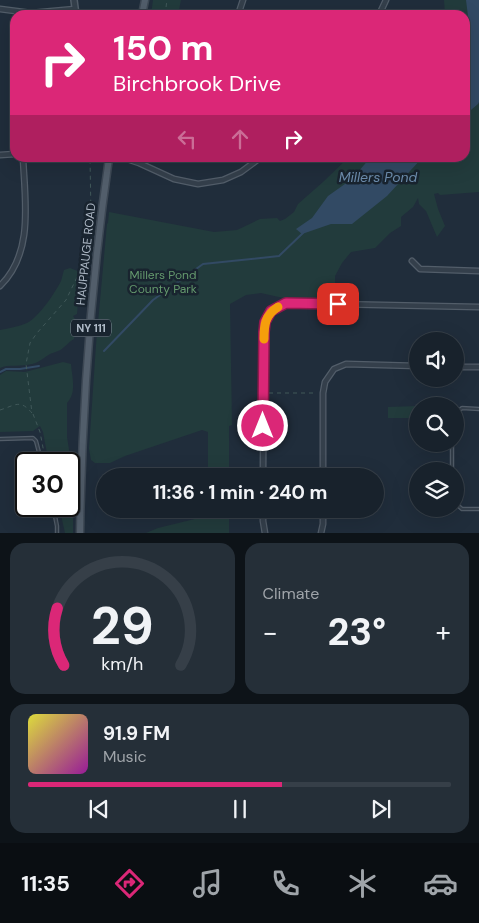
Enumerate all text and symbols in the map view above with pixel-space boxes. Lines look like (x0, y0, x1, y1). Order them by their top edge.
text: 150 m (113, 25, 213, 71)
icon: right (30, 30, 95, 95)
text: Birchbrook Drive (113, 69, 281, 98)
icon: left (173, 125, 201, 153)
icon: ahead (226, 125, 254, 153)
icon: right (279, 125, 307, 153)
water label: Millers Pond (339, 168, 418, 186)
street label: HAUPPAUGE ROAD (73, 202, 99, 306)
park label: Millers Pond County Park (129, 267, 197, 297)
pin (317, 283, 359, 325)
icon: arrive (324, 290, 352, 318)
road number: NY 111 (71, 319, 111, 336)
map controls (409, 332, 464, 517)
button: sound (409, 332, 464, 387)
button: search (409, 397, 464, 452)
position arrow (236, 399, 288, 451)
speed limit sign: 30 (15, 452, 80, 517)
button: layers (409, 462, 464, 517)
text: 11:36 · 1 min · 240 m (153, 480, 327, 505)
text: Climate (263, 583, 319, 604)
text: 29 (91, 592, 154, 660)
text: 23° (327, 607, 386, 657)
text: − (263, 614, 278, 651)
text: + (436, 614, 451, 651)
text: km/h (101, 652, 143, 676)
text: 91.9 FM (103, 721, 170, 746)
text: Music (103, 746, 147, 767)
icon: previous (85, 795, 113, 823)
icon: pause (226, 795, 254, 823)
icon: next (367, 795, 395, 823)
icon: directions (112, 866, 147, 901)
icon: music (190, 866, 225, 901)
icon: phone (268, 866, 303, 901)
icon: climate (345, 866, 380, 901)
icon: car (423, 866, 458, 901)
text: 11:35 (21, 869, 70, 898)

